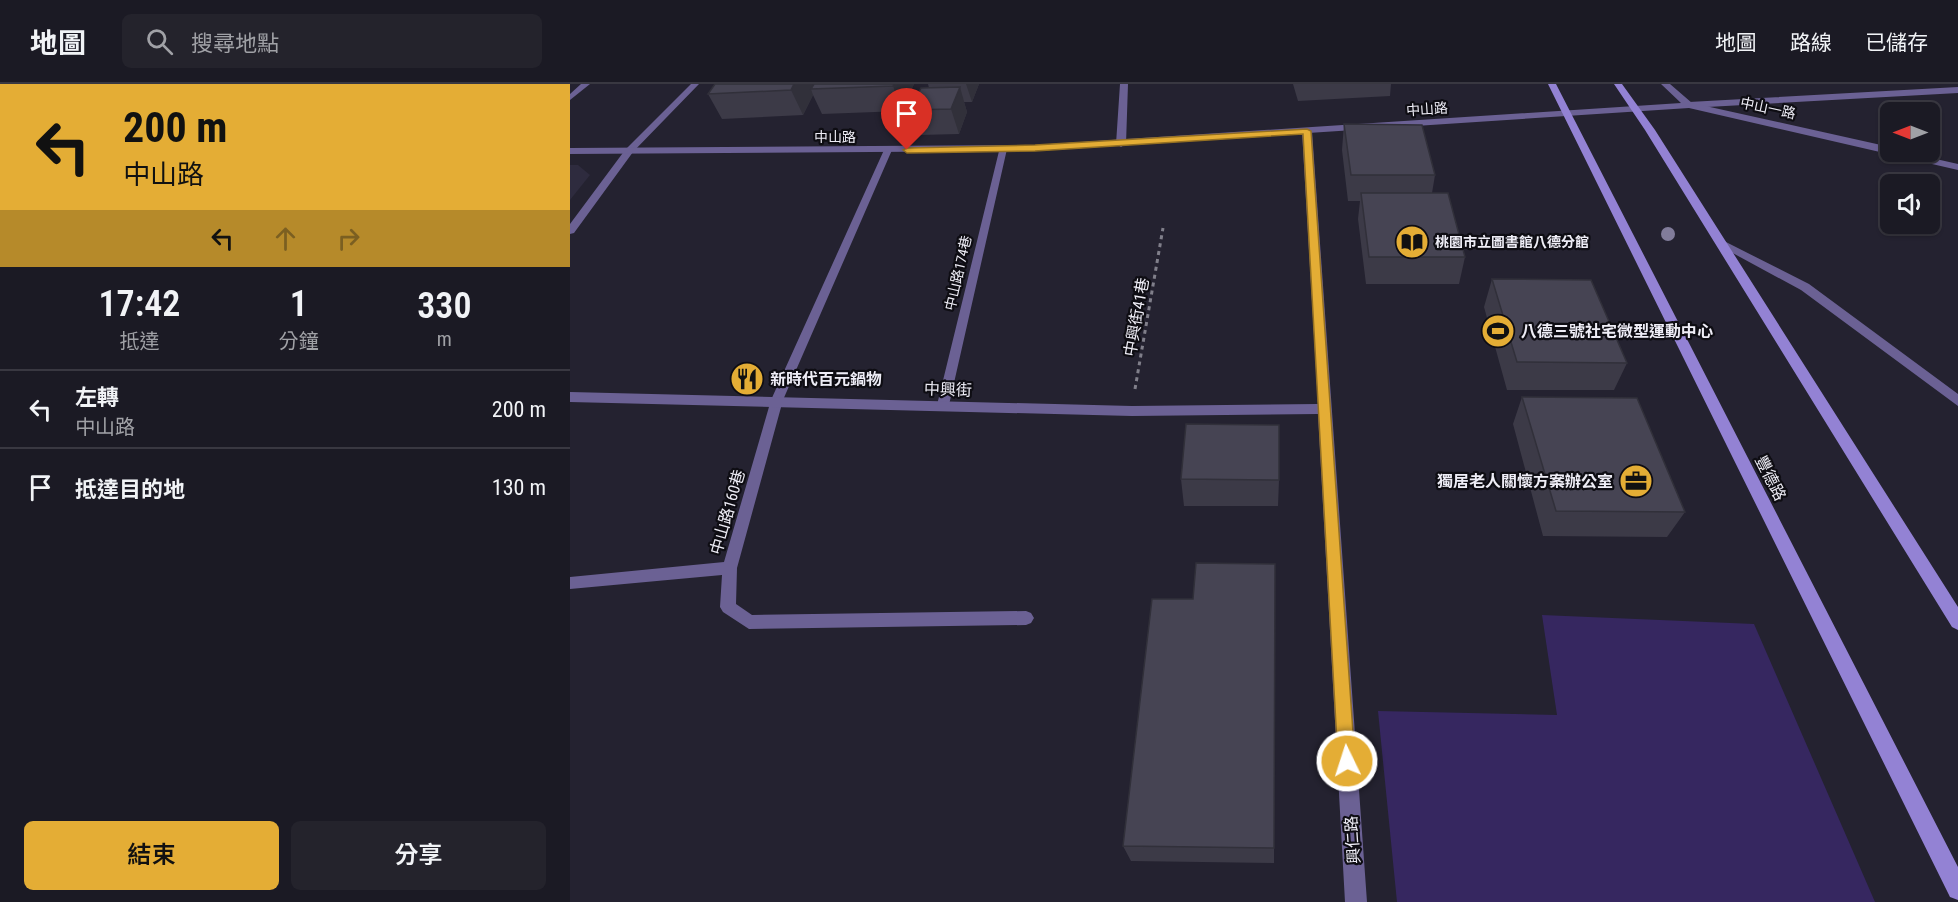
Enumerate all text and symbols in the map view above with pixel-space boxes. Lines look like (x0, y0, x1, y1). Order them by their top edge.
search box (122, 14, 542, 68)
icon: search (143, 25, 176, 58)
text: 地圖 (30, 27, 86, 60)
text: 搜尋地點 (191, 31, 279, 56)
text: 地圖 (1715, 31, 1757, 55)
text: 路線 (1790, 31, 1832, 55)
text: 已儲存 (1865, 31, 1928, 55)
pin (881, 88, 932, 150)
street label: 中山一路 (1739, 94, 1797, 122)
icon: arrive (890, 97, 923, 130)
street label: 中山路 (1405, 100, 1449, 118)
north arrow (1880, 102, 1940, 162)
map controls (1880, 102, 1940, 234)
text: 200 m (123, 103, 228, 152)
icon: left (24, 108, 102, 186)
street label: 中山路 (814, 129, 856, 145)
text: 中山路 (123, 159, 204, 191)
button: sound (1880, 174, 1940, 234)
icon: left (206, 222, 239, 255)
icon: ahead (269, 222, 302, 255)
icon: right (332, 222, 365, 255)
library icon: 桃園市立圖書館八德分館 (1394, 224, 1430, 260)
street label: 中山路174巷 (942, 234, 974, 312)
place label: 桃園市立圖書館八德分館 (1435, 234, 1589, 250)
street label: 中興街41巷 (1120, 276, 1153, 358)
text: 17:42 (98, 283, 180, 325)
text: 1 (290, 283, 308, 325)
text: 330 (417, 285, 472, 327)
sports icon: 八德三號社宅微型運動中心 (1480, 313, 1516, 349)
place label: 八德三號社宅微型運動中心 (1521, 322, 1713, 341)
text: m (437, 327, 452, 351)
text: 抵達 (119, 329, 159, 353)
text: 分鐘 (279, 329, 319, 353)
restaurant icon: 新時代百元鍋物 (729, 361, 765, 397)
place label: 新時代百元鍋物 (770, 370, 882, 389)
street label: 中興街 (924, 379, 972, 400)
text: 左轉 (75, 385, 119, 410)
icon: left (24, 393, 57, 426)
text: 200 m (492, 397, 546, 422)
text: 中山路 (75, 415, 135, 439)
street label: 豐德路 (1751, 453, 1790, 504)
office icon: 獨居老人關懷方案辦公室 (1618, 463, 1654, 499)
street label: 中山路160巷 (706, 467, 749, 557)
icon: arrive (24, 471, 57, 504)
place label: 獨居老人關懷方案辦公室 (1437, 472, 1613, 491)
text: 130 m (492, 475, 546, 500)
text: 抵達目的地 (75, 477, 185, 502)
position arrow (1315, 729, 1379, 793)
street label: 興仁路 (1341, 815, 1364, 865)
button: 結束 (24, 821, 279, 890)
button: 分享 (291, 821, 546, 890)

